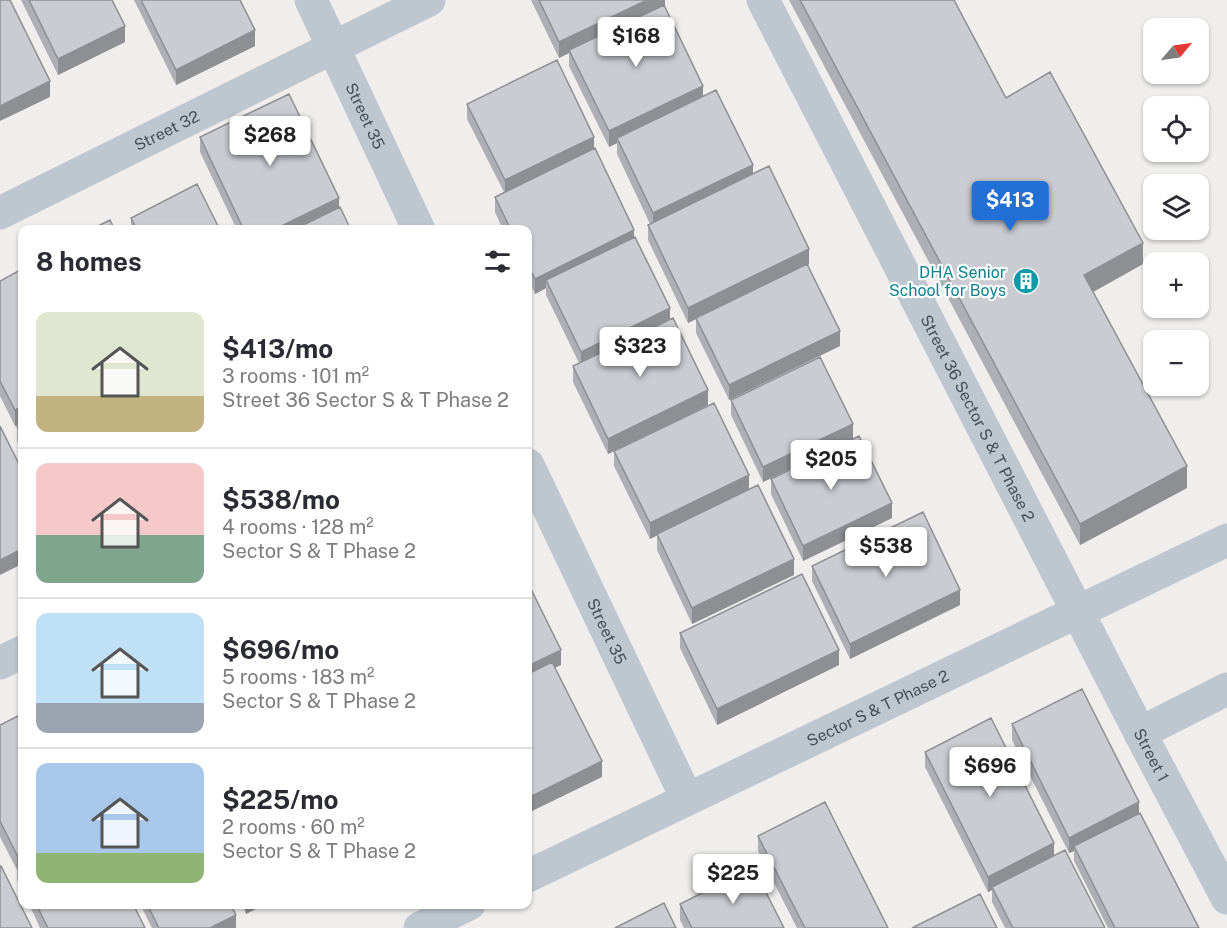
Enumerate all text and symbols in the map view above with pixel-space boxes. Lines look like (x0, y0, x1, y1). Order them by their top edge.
pin: $168 (600, 17, 672, 68)
north arrow (1143, 18, 1209, 84)
map controls (1143, 18, 1209, 396)
text: $168 (612, 24, 660, 48)
street label: Street 35 (341, 80, 389, 152)
button: locate (1143, 96, 1209, 162)
street label: Street 32 (131, 107, 203, 155)
pin: $268 (234, 116, 306, 167)
text: $268 (244, 123, 296, 147)
button: layers (1143, 174, 1209, 240)
pin: $413 (974, 181, 1046, 232)
text: $413 (986, 188, 1034, 212)
icon: filters (481, 245, 514, 278)
text: 8 homes (36, 246, 142, 277)
button: + (1143, 252, 1209, 318)
place label: DHA Senior School for Boys (889, 263, 1006, 300)
building icon: DHA Senior School for Boys (1011, 266, 1041, 296)
street label: Street 36 Sector S & T Phase 2 (917, 312, 1039, 525)
pin: $323 (604, 327, 676, 378)
button: − (1143, 330, 1209, 396)
text: $413/mo (222, 333, 333, 364)
text: $323 (614, 334, 666, 358)
icon: home (84, 336, 156, 408)
text: 3 rooms · 101 m² (222, 364, 369, 388)
text: Street 36 Sector S & T Phase 2 (222, 388, 509, 412)
pin: $205 (795, 440, 867, 491)
text: $205 (805, 447, 857, 471)
text: $538/mo (222, 484, 340, 515)
icon: home (84, 487, 156, 559)
text: 4 rooms · 128 m² (222, 515, 374, 539)
pin: $538 (850, 527, 922, 578)
text: $538 (859, 534, 913, 558)
text: Sector S & T Phase 2 (222, 539, 416, 563)
street label: Street 35 (583, 595, 630, 668)
text: $696/mo (222, 634, 339, 665)
icon: home (84, 637, 156, 709)
text: 5 rooms · 183 m² (222, 665, 374, 689)
street label: Sector S & T Phase 2 (804, 666, 952, 751)
text: Sector S & T Phase 2 (222, 689, 416, 713)
street label: Street 1 (1129, 725, 1173, 785)
pin: $696 (954, 747, 1026, 798)
text: $696 (963, 754, 1017, 778)
text: $225/mo (222, 784, 338, 815)
icon: home (84, 787, 156, 859)
text: 2 rooms · 60 m² (222, 815, 365, 839)
text: Sector S & T Phase 2 (222, 839, 416, 863)
pin: $225 (697, 854, 769, 905)
text: $225 (707, 861, 759, 885)

